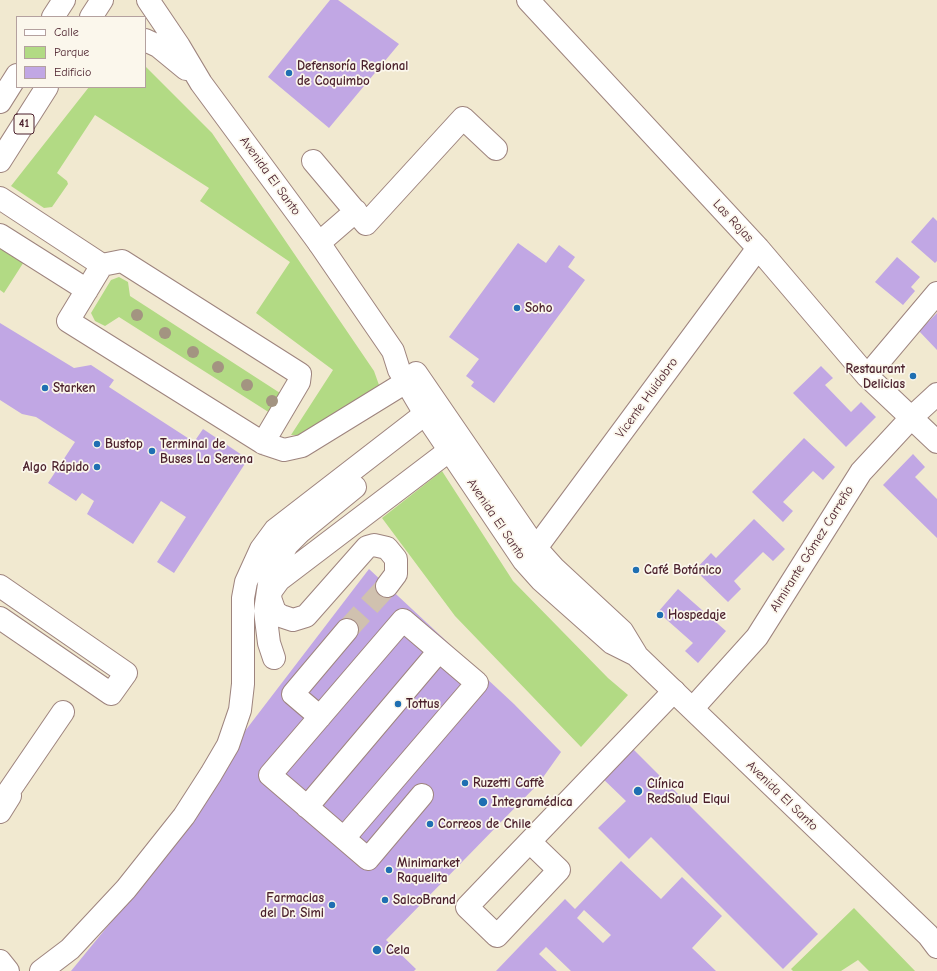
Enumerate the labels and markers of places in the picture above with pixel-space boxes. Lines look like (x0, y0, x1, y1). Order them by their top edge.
place label: Defensoría Regional de Coquimbo (297, 58, 408, 89)
marker: Defensoría Regional de Coquimbo (284, 68, 294, 78)
place label: Soho (525, 300, 552, 316)
marker: Soho (512, 303, 522, 313)
place label: Restaurant Delicias (845, 361, 905, 392)
marker: Restaurant Delicias (908, 371, 918, 381)
place label: Starken (53, 380, 95, 396)
marker: Starken (40, 383, 50, 393)
place label: Bustop (105, 436, 143, 452)
place label: Terminal de Buses La Serena (160, 436, 253, 467)
marker: Bustop (92, 439, 102, 449)
marker: Terminal de Buses La Serena (147, 446, 157, 456)
place label: Algo Rápido (23, 459, 89, 475)
marker: Algo Rápido (92, 462, 102, 472)
place label: Café Botánico (644, 562, 721, 578)
marker: Café Botánico (631, 565, 641, 575)
place label: Hospedaje (668, 607, 726, 623)
marker: Hospedaje (655, 610, 665, 620)
place label: Tottus (406, 696, 439, 712)
marker: Tottus (393, 699, 403, 709)
place label: Ruzetti Caffè (473, 775, 544, 791)
place label: Clínica RedSalud Elqui (647, 776, 730, 807)
marker: Ruzetti Caffè (460, 778, 470, 788)
marker: Clínica RedSalud Elqui (632, 785, 644, 797)
place label: Integramédica (492, 794, 573, 810)
marker: Integramédica (477, 796, 489, 808)
place label: Correos de Chile (438, 816, 531, 832)
marker: Correos de Chile (425, 819, 435, 829)
place label: Minimarket Raquelita (397, 855, 460, 886)
marker: Minimarket Raquelita (384, 865, 394, 875)
place label: Farmacias del Dr. Simi (260, 890, 324, 921)
place label: SalcoBrand (393, 892, 456, 908)
marker: SalcoBrand (380, 895, 390, 905)
marker: Farmacias del Dr. Simi (327, 900, 337, 910)
place label: Cela (386, 942, 410, 958)
marker: Cela (371, 944, 383, 956)

